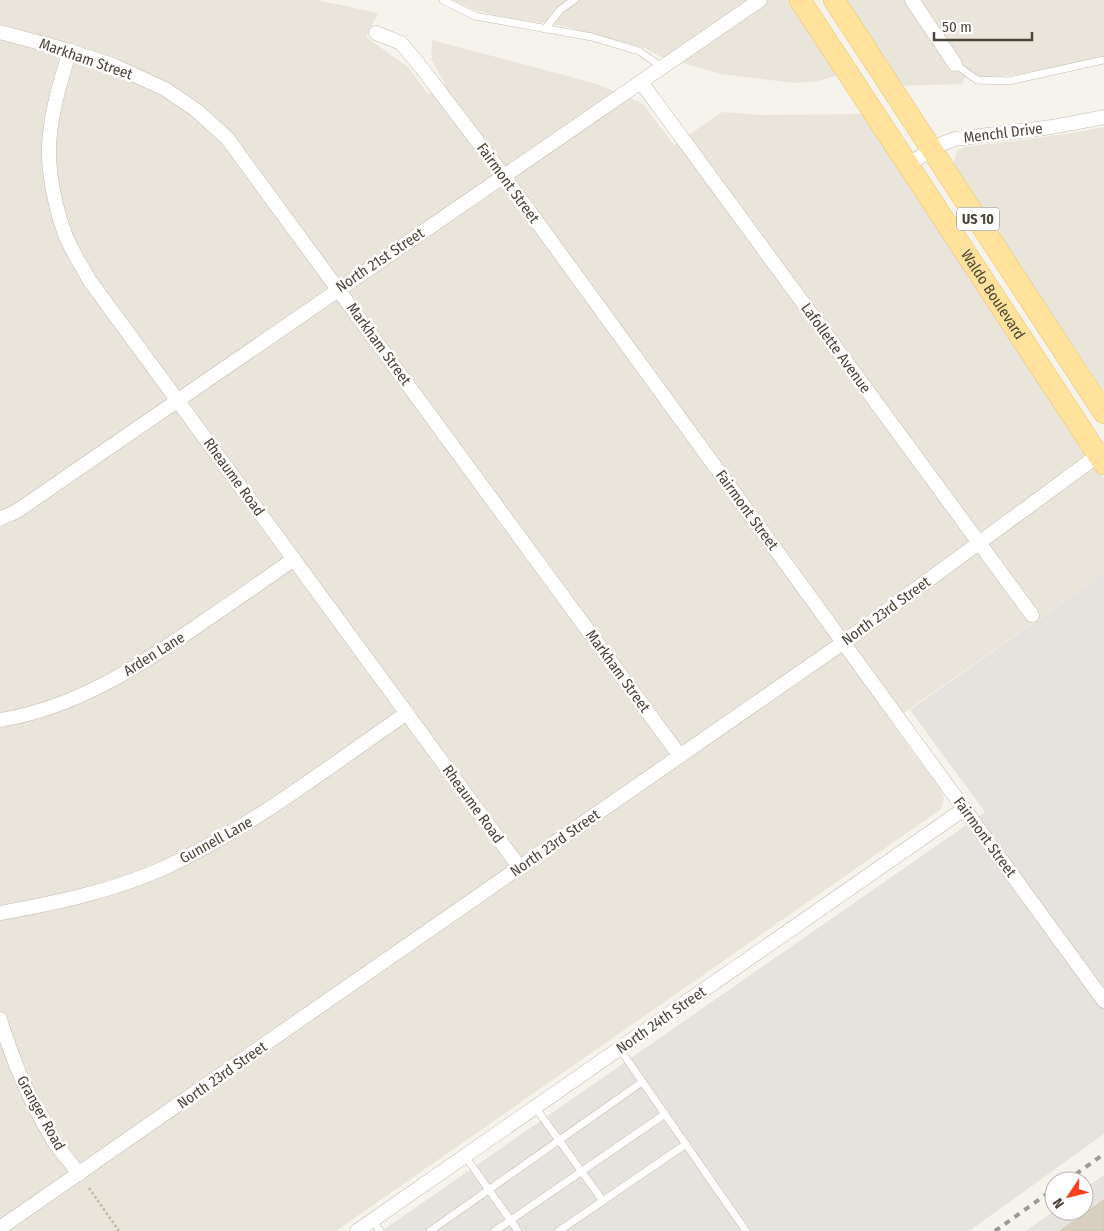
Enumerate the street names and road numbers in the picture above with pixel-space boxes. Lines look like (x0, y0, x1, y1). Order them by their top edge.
street label: Markham Street (37, 35, 135, 83)
street label: Menchl Drive (962, 119, 1044, 147)
street label: Fairmont Street (473, 139, 543, 227)
road number: US 10 (957, 208, 999, 230)
street label: North 21st Street (333, 224, 428, 296)
street label: Waldo Boulevard (957, 246, 1029, 343)
street label: Markham Street (343, 299, 415, 389)
street label: Lafollette Avenue (797, 299, 875, 397)
street label: Rheaume Road (200, 434, 268, 520)
street label: Fairmont Street (712, 466, 782, 554)
street label: North 23rd Street (838, 573, 934, 649)
street label: Markham Street (582, 626, 654, 716)
street label: Arden Lane (120, 628, 188, 680)
street label: Rheaume Road (439, 761, 507, 847)
street label: Fairmont Street (950, 793, 1020, 881)
street label: North 23rd Street (507, 805, 603, 881)
street label: Gunnell Lane (177, 813, 255, 867)
street label: North 24th Street (613, 982, 709, 1058)
street label: North 23rd Street (174, 1037, 270, 1113)
street label: Granger Road (13, 1072, 69, 1154)

